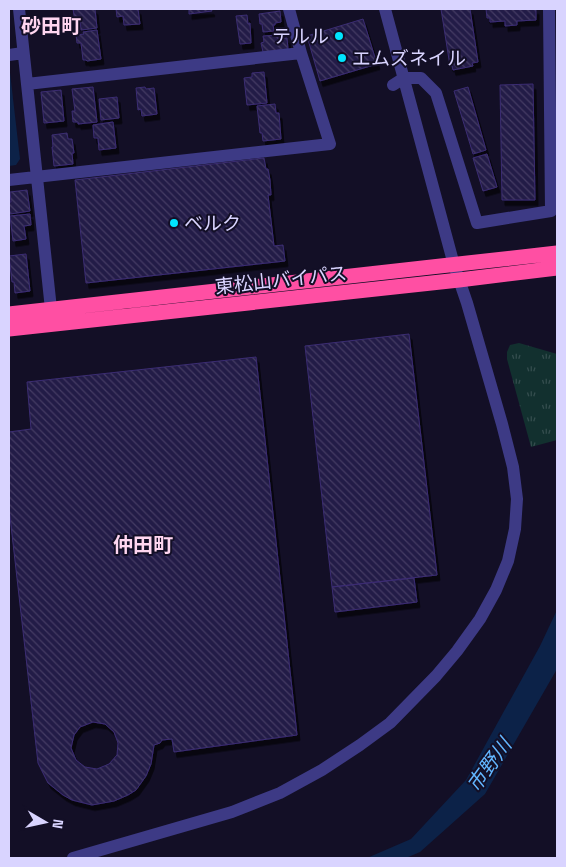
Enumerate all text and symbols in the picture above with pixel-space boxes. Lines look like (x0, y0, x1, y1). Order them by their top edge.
district label: 砂田町 (21, 13, 81, 39)
place label: テルル (272, 24, 329, 49)
marker: テルル (333, 30, 345, 42)
place label: エムズネイル (352, 46, 466, 71)
marker: エムズネイル (336, 52, 348, 64)
place label: ベルク (184, 211, 241, 236)
marker: ベルク (168, 217, 180, 229)
street label: 東松山バイパス (214, 261, 348, 299)
district label: 仲田町 (113, 532, 173, 558)
water label: 市野川 (461, 731, 518, 797)
north arrow (20, 797, 70, 847)
text: N (48, 818, 67, 830)

